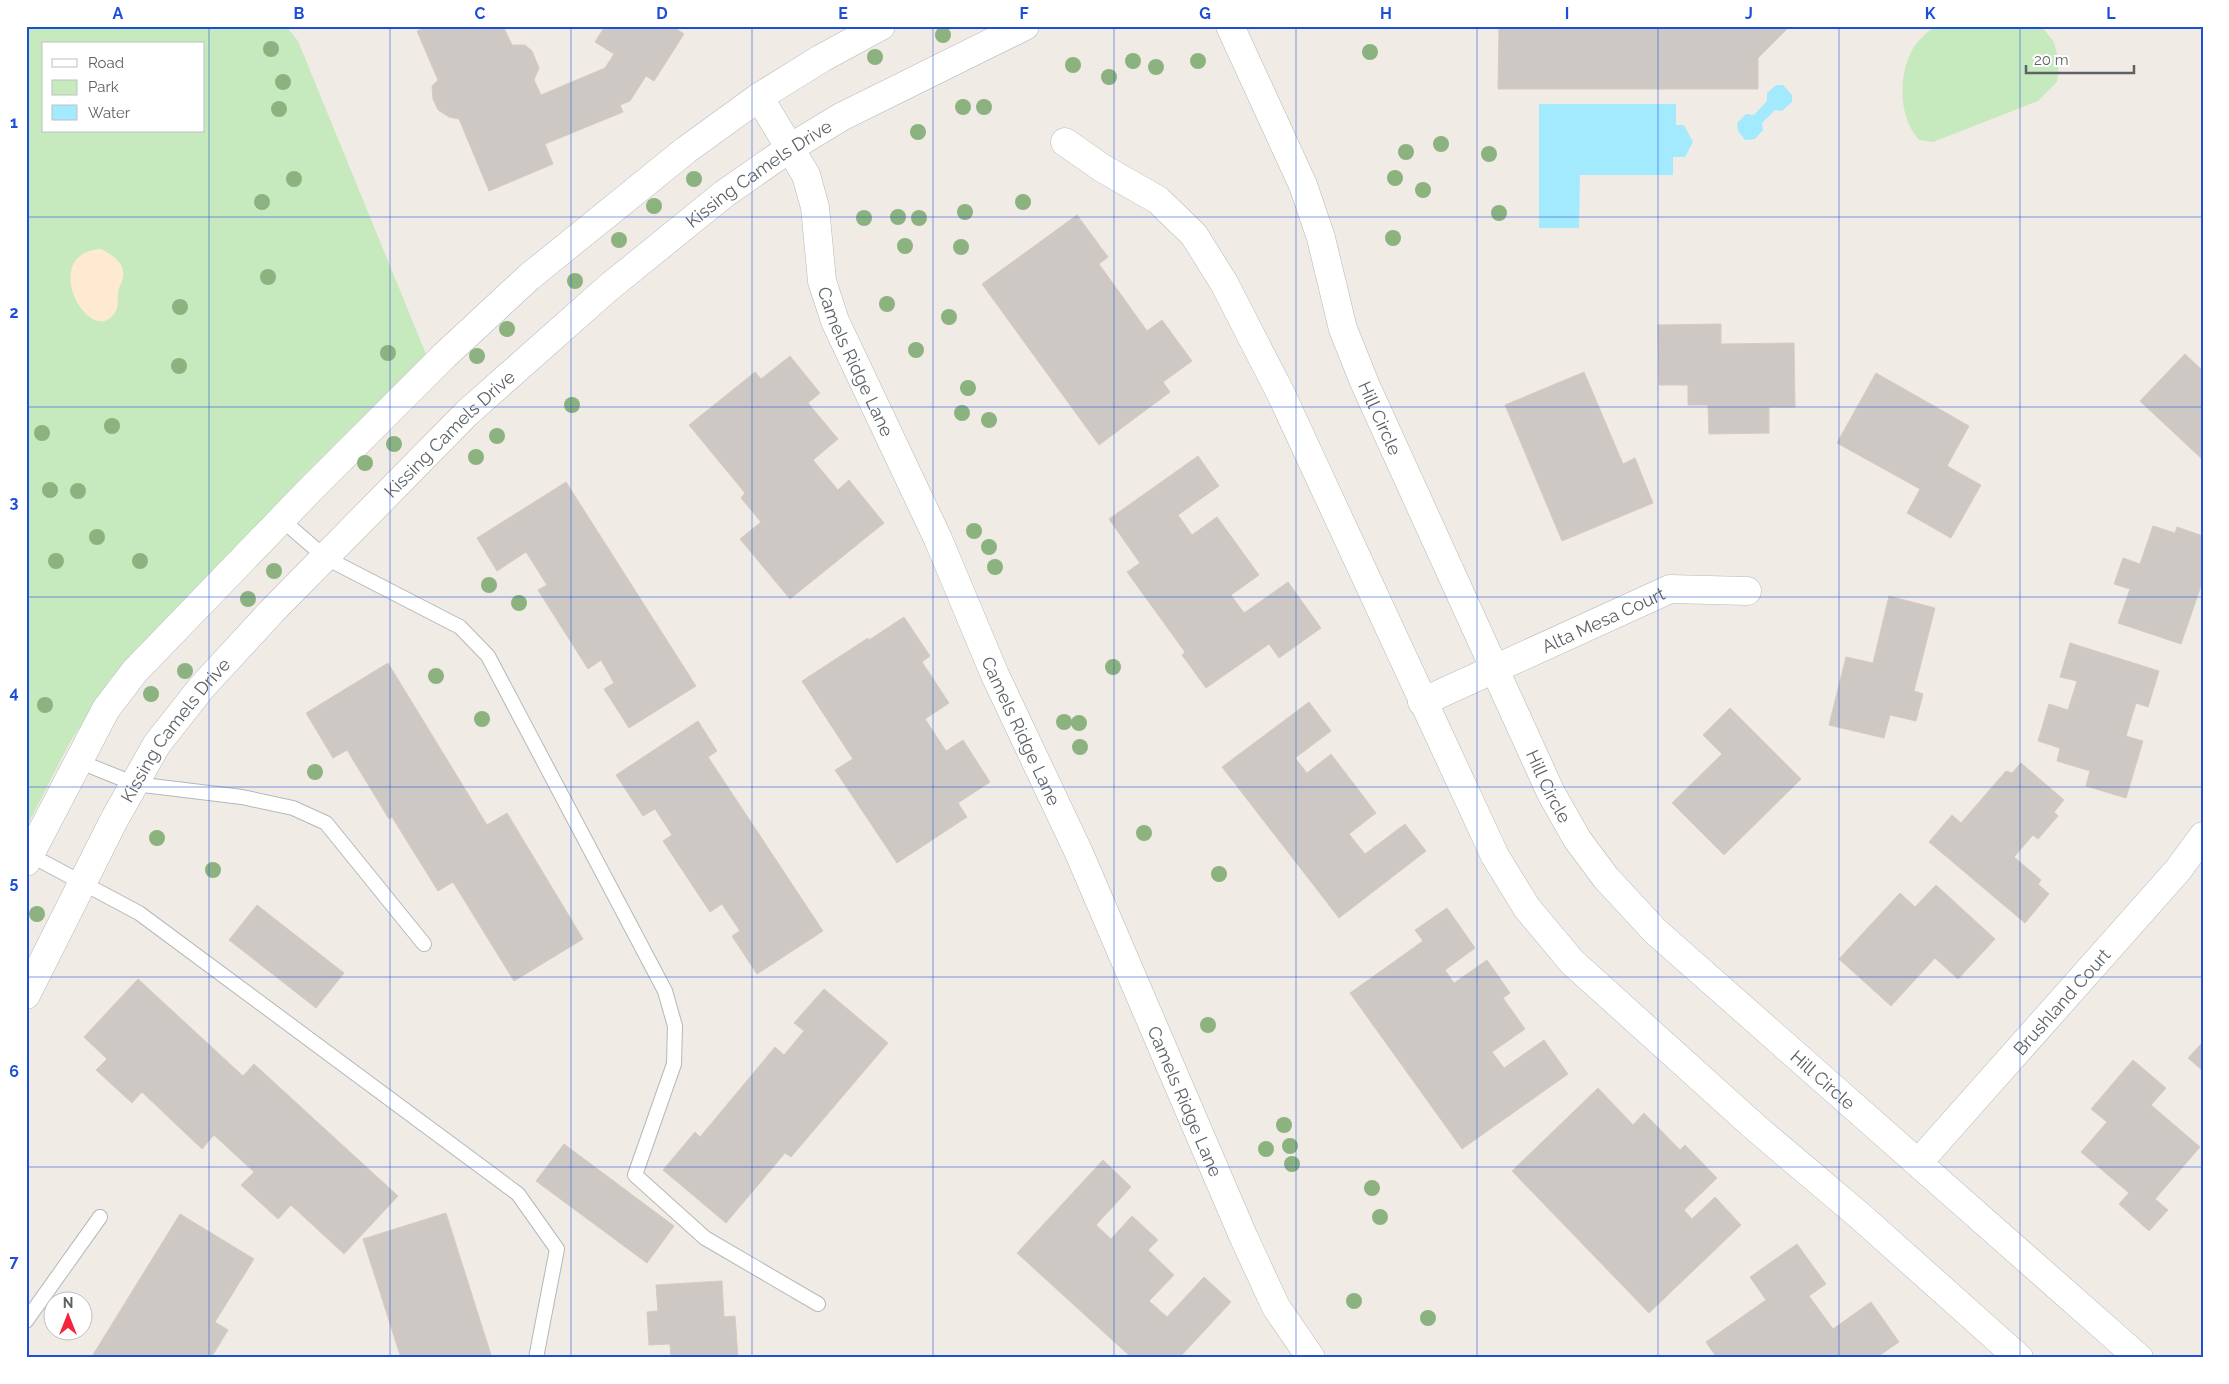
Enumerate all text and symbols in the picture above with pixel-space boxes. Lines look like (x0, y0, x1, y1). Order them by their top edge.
text: A (113, 4, 124, 23)
text: B (294, 4, 305, 23)
text: C (475, 4, 486, 23)
text: D (656, 4, 668, 23)
text: E (838, 4, 848, 23)
text: F (1019, 4, 1029, 23)
text: G (1199, 4, 1211, 23)
text: H (1380, 4, 1392, 23)
text: I (1565, 4, 1569, 23)
text: J (1745, 4, 1753, 23)
text: K (1925, 4, 1936, 23)
text: L (2106, 4, 2116, 23)
legend (42, 42, 205, 132)
scale bar (2026, 42, 2134, 74)
text: 20 m (2034, 51, 2069, 69)
text: Road (88, 54, 124, 72)
text: Park (88, 78, 119, 96)
text: Water (88, 104, 131, 122)
text: 1 (10, 113, 18, 132)
street label: Kissing Camels Drive (681, 115, 836, 231)
street label: Camels Ridge Lane (814, 284, 899, 440)
text: 2 (9, 303, 19, 322)
street label: Kissing Camels Drive (380, 365, 519, 501)
street label: Hill Circle (1355, 378, 1406, 458)
text: 3 (10, 493, 19, 512)
street label: Alta Mesa Court (1538, 582, 1668, 657)
street label: Kissing Camels Drive (116, 653, 234, 806)
street label: Camels Ridge Lane (978, 653, 1066, 809)
text: 4 (9, 683, 19, 702)
street label: Hill Circle (1522, 746, 1576, 827)
text: 5 (10, 873, 19, 892)
street label: Brushland Court (2009, 944, 2114, 1059)
street label: Camels Ridge Lane (1144, 1022, 1227, 1180)
street label: Hill Circle (1787, 1045, 1860, 1114)
text: 6 (9, 1062, 19, 1081)
text: 7 (10, 1252, 19, 1271)
north arrow (42, 1292, 92, 1342)
text: N (63, 1295, 73, 1311)

